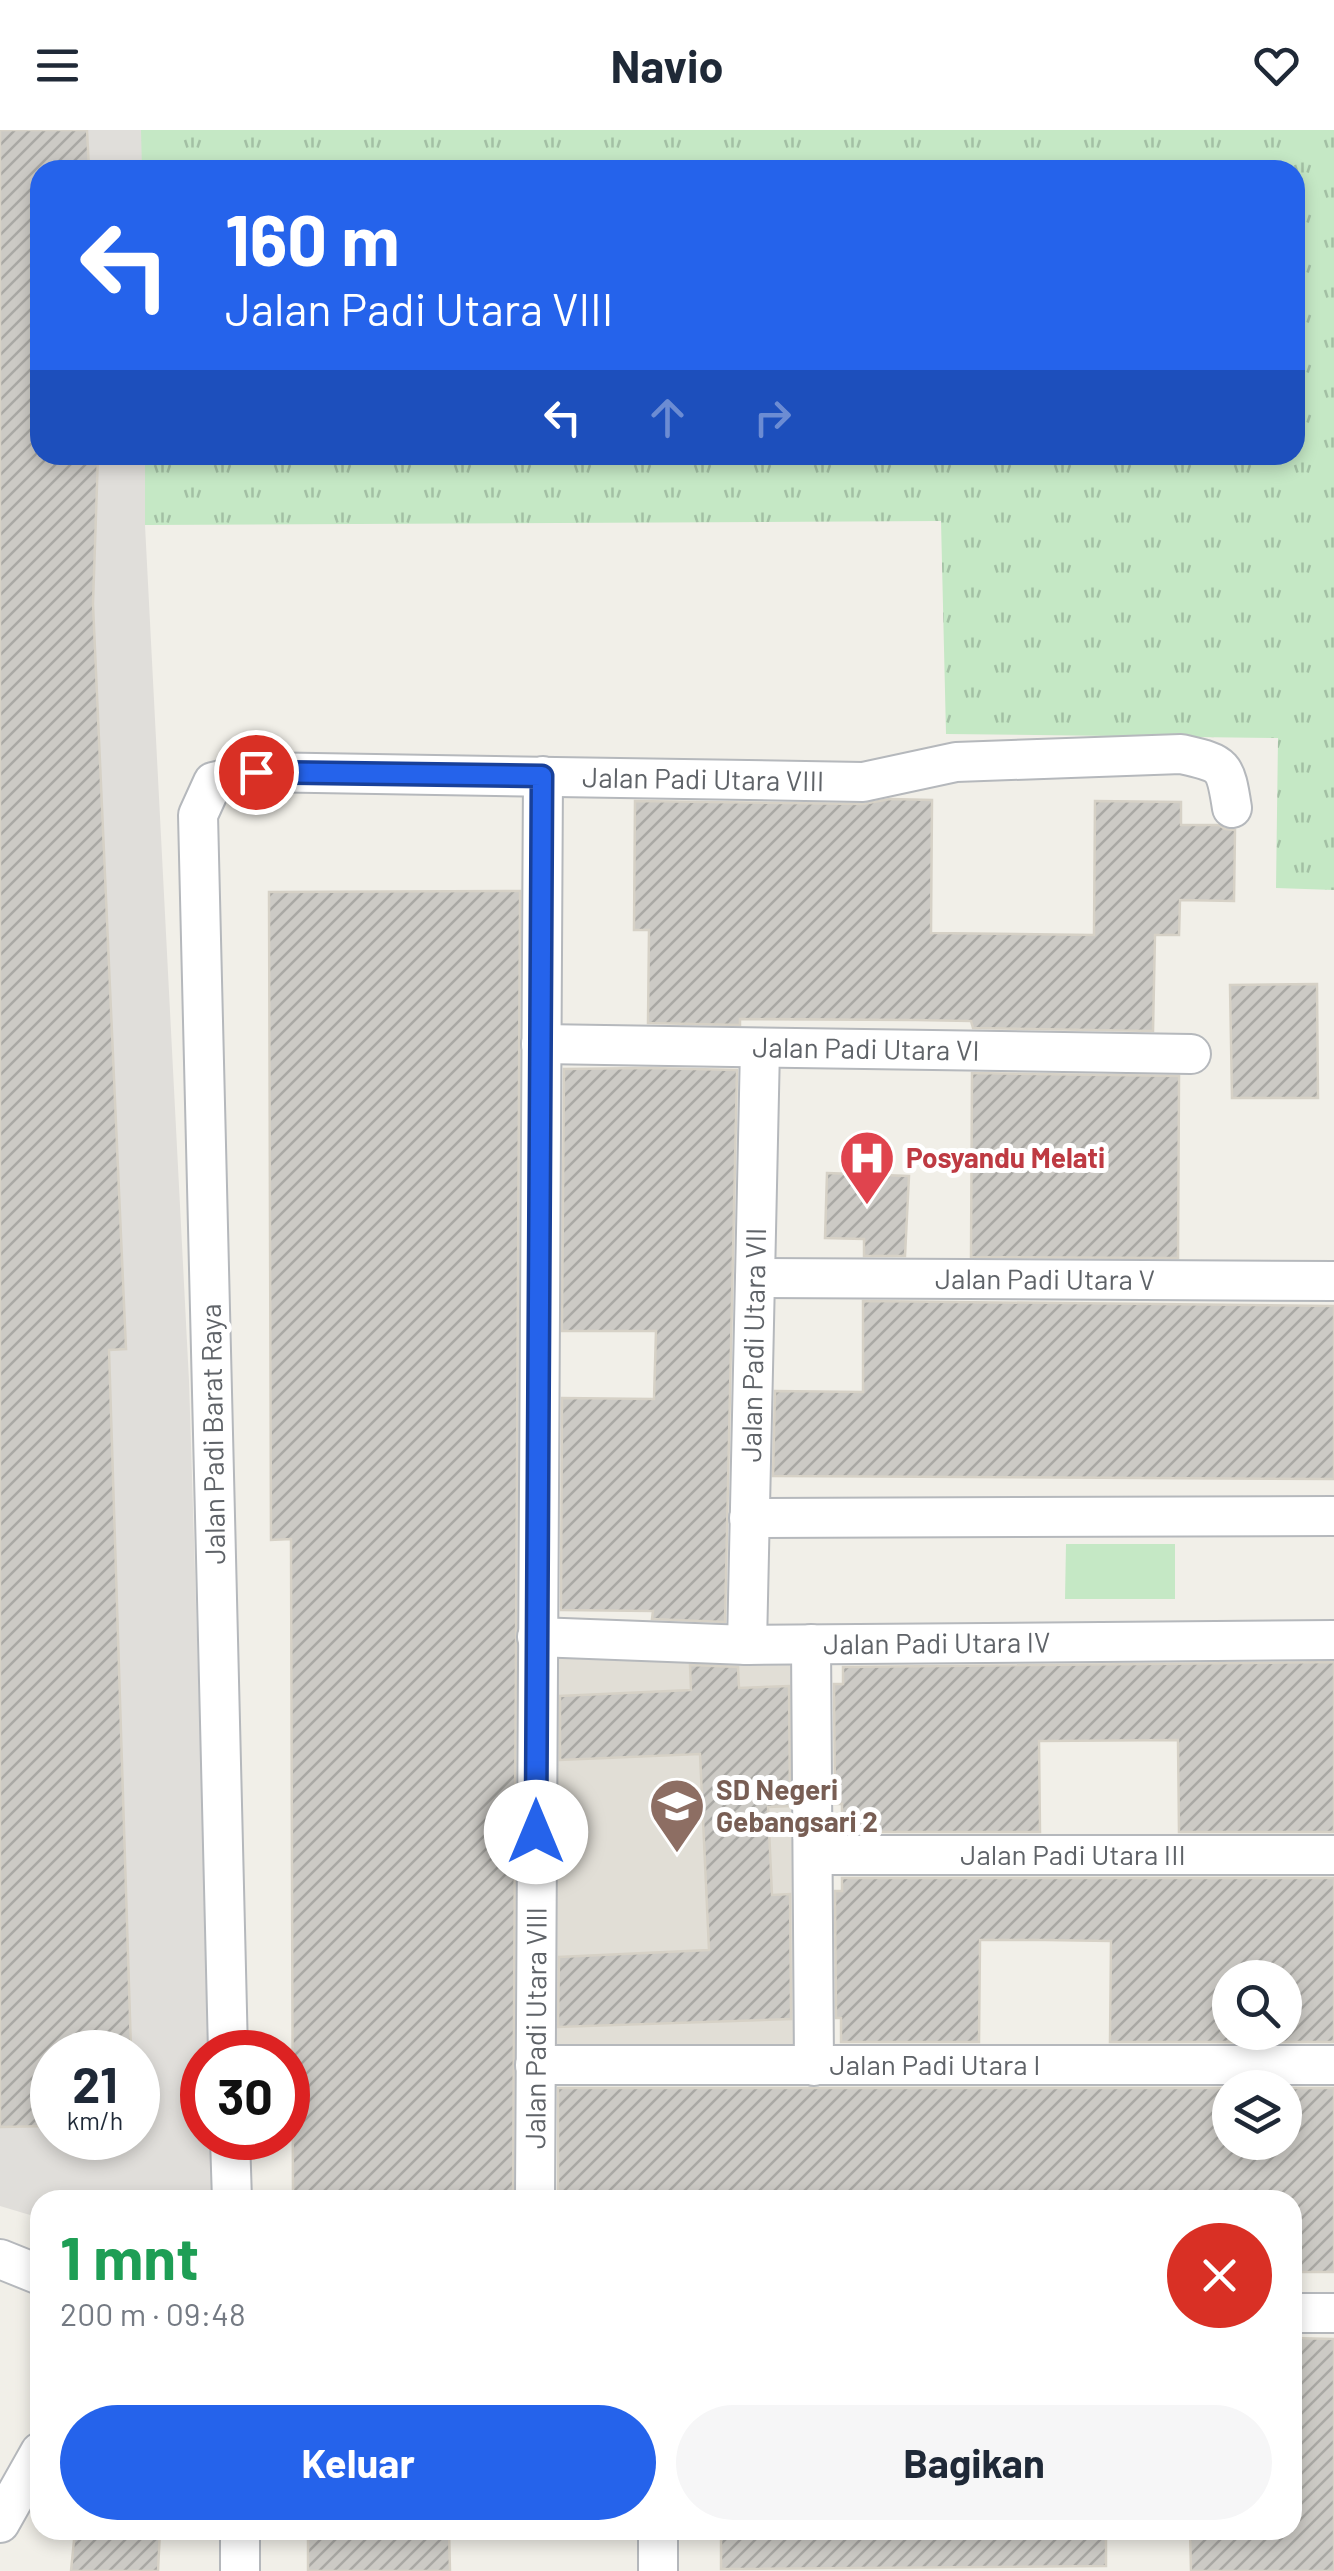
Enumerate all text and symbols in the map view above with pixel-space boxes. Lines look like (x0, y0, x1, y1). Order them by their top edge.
icon: menu (30, 38, 85, 93)
text: Navio (611, 38, 724, 92)
icon: heart (1249, 38, 1304, 93)
text: 160 m (225, 196, 400, 280)
icon: left (60, 200, 190, 330)
text: Jalan Padi Utara VIII (225, 281, 613, 335)
icon: left (535, 390, 590, 445)
icon: ahead (640, 390, 695, 445)
icon: right (745, 390, 800, 445)
pin (214, 730, 299, 815)
icon: arrive (229, 745, 284, 800)
street label: Jalan Padi Utara VIII (582, 759, 824, 797)
street label: Jalan Padi Utara VI (752, 1029, 980, 1067)
hospital icon: Posyandu Melati (837, 1128, 897, 1207)
place label: Posyandu Melati (906, 1140, 1105, 1174)
street label: Jalan Padi Utara VII (733, 1227, 772, 1463)
street label: Jalan Padi Utara V (935, 1261, 1155, 1296)
street label: Jalan Padi Barat Raya (193, 1303, 231, 1565)
street label: Jalan Padi Utara IV (823, 1624, 1051, 1660)
place label: SD Negeri Gebangsari 2 (716, 1772, 878, 1838)
school or university icon: SD Negeri Gebangsari 2 (647, 1776, 707, 1855)
position arrow (484, 1780, 588, 1884)
street label: Jalan Padi Utara III (960, 1837, 1186, 1871)
street label: Jalan Padi Utara VIII (517, 1907, 553, 2149)
map controls (1212, 1960, 1302, 2160)
button: search (1212, 1960, 1302, 2050)
speed limit sign: 30 (180, 2030, 310, 2160)
street label: Jalan Padi Utara I (830, 2047, 1040, 2081)
text: 21 (72, 2053, 118, 2113)
button: layers (1212, 2070, 1302, 2160)
text: km/h (67, 2105, 123, 2135)
text: 1 mnt (60, 2220, 199, 2292)
button: close (1167, 2223, 1272, 2328)
text: 200 m · 09:48 (60, 2294, 246, 2332)
button: Keluar (60, 2405, 656, 2520)
button: Bagikan (676, 2405, 1272, 2520)

